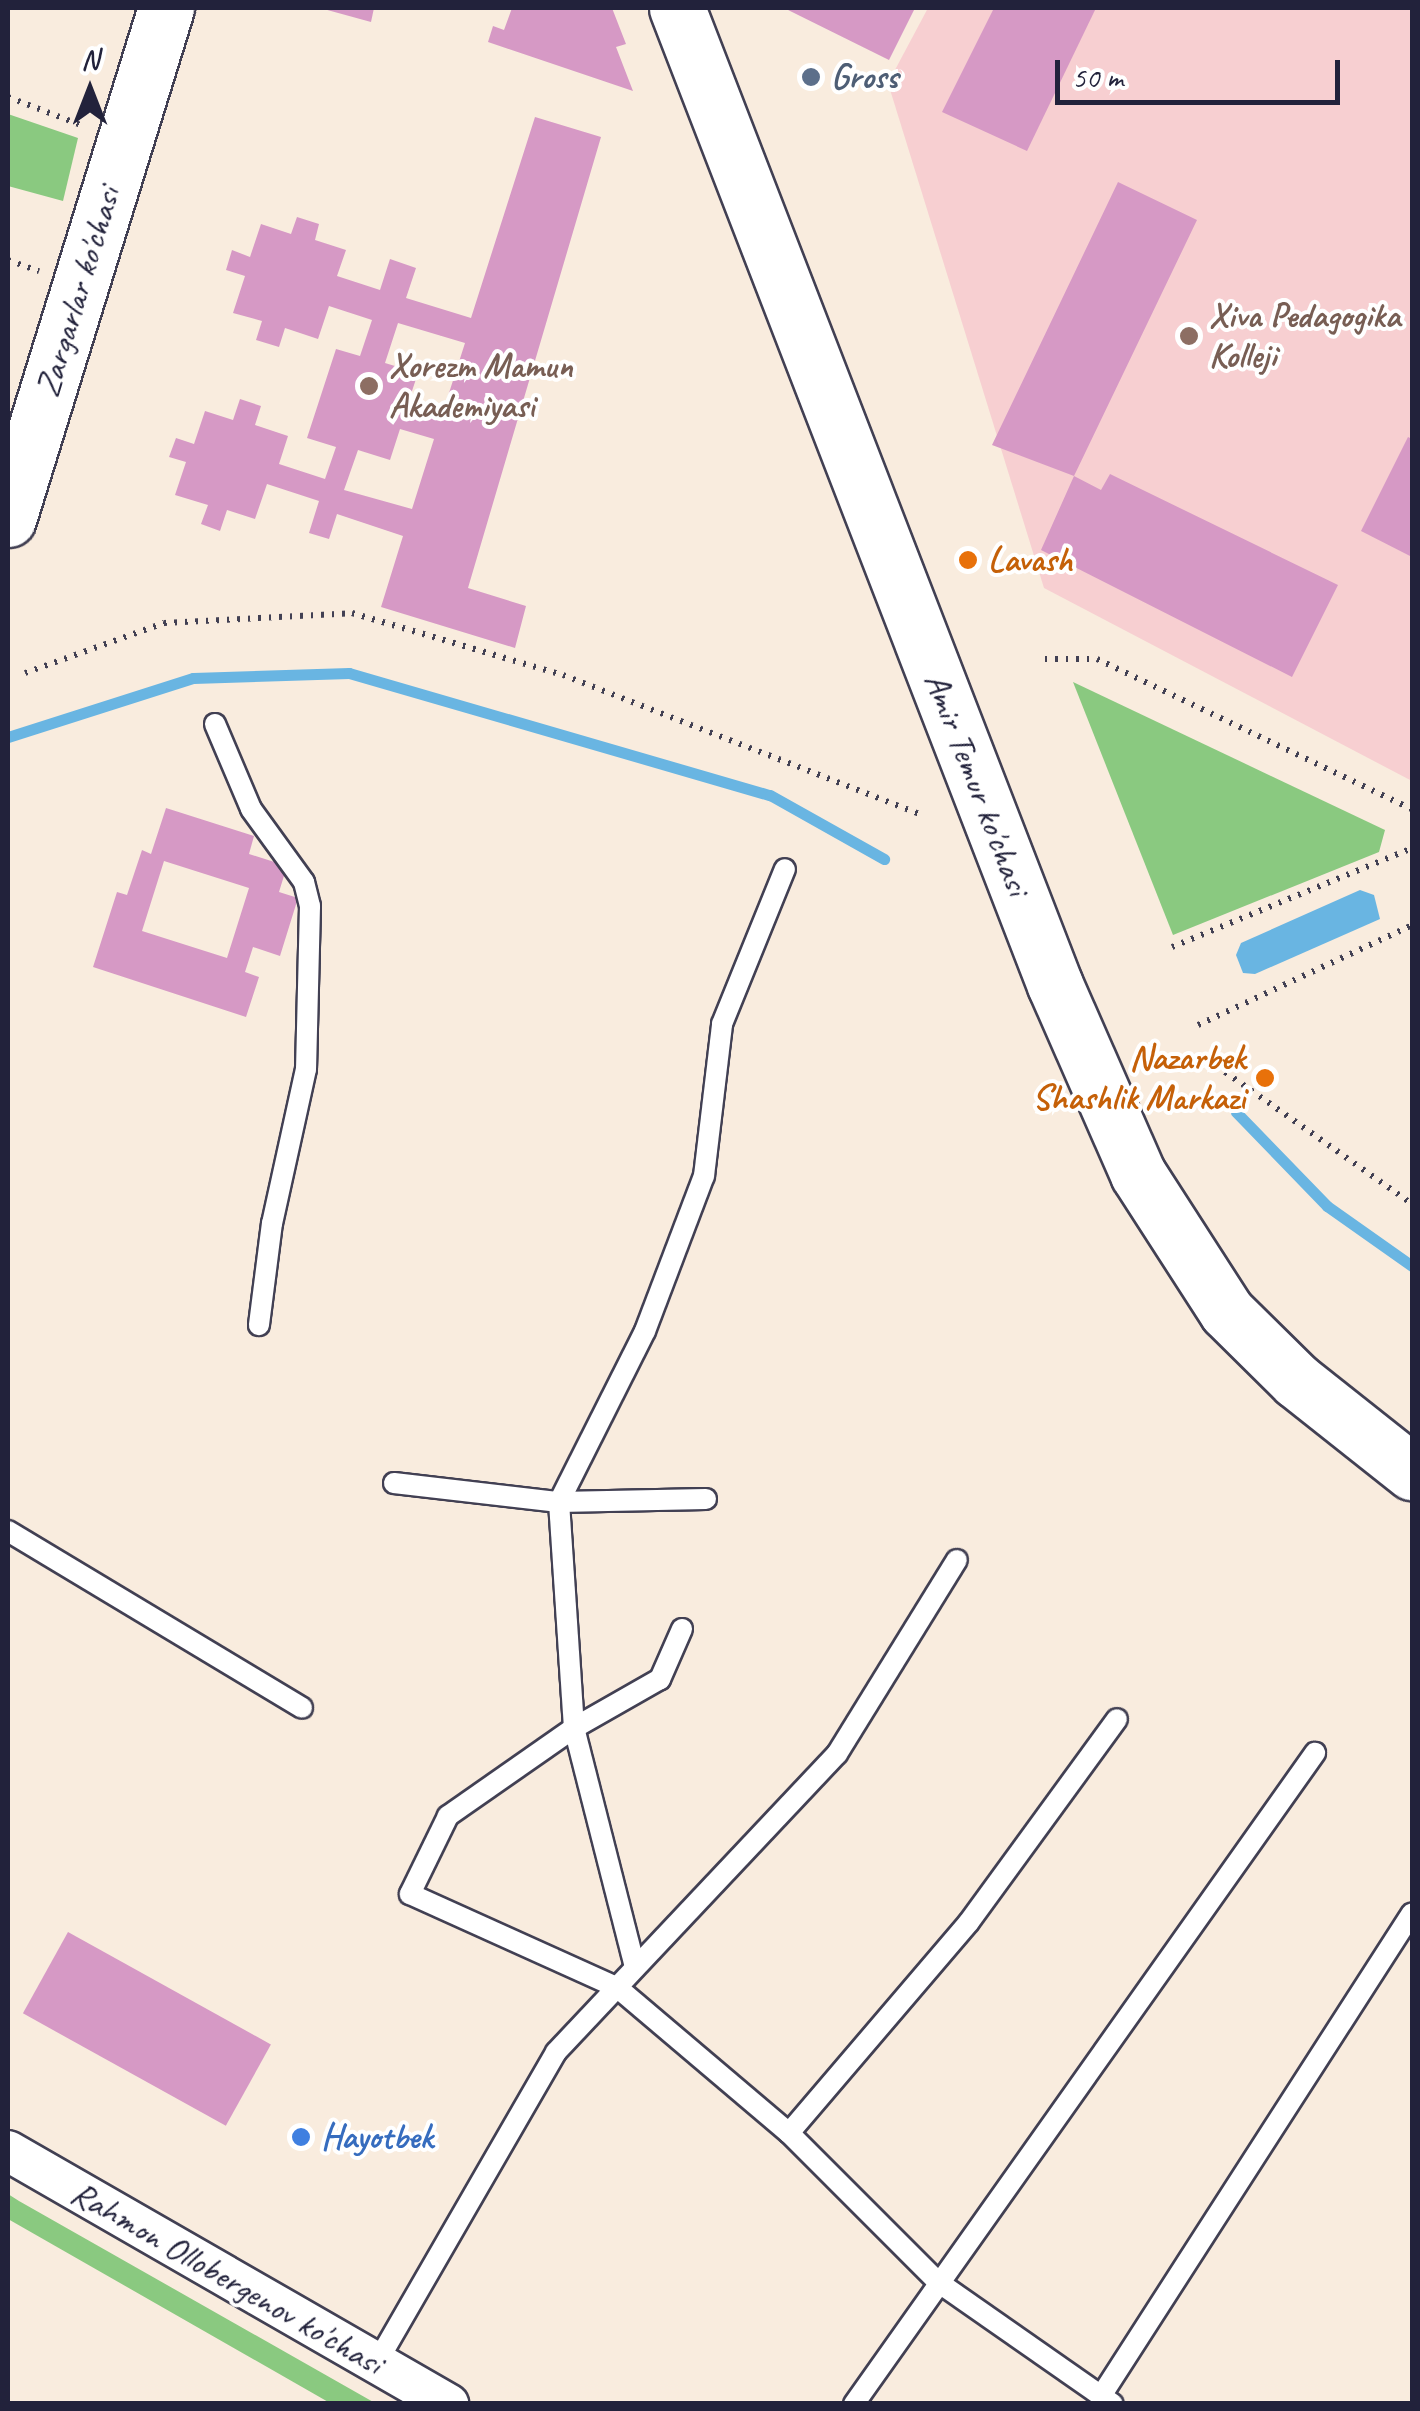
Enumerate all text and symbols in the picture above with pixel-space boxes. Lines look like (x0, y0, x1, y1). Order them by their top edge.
north arrow (40, 40, 140, 140)
scale bar (1060, 40, 1345, 102)
text: N (81, 42, 99, 77)
place label: Gross (831, 56, 898, 98)
text: 50 m (1072, 58, 1123, 96)
marker: Gross (800, 66, 822, 88)
street label: Zargarlar ko'chasi (26, 182, 130, 402)
place label: Xiva Pedagogika Kolleji (1209, 295, 1398, 377)
marker: Xiva Pedagogika Kolleji (1178, 325, 1200, 347)
place label: Xorezm Mamun Akademiyasi (389, 345, 573, 427)
marker: Xorezm Mamun Akademiyasi (358, 375, 380, 397)
place label: Lavash (988, 539, 1072, 581)
marker: Lavash (957, 549, 979, 571)
street label: Amir Temur ko'chasi (915, 667, 1039, 901)
place label: Nazarbek Shashlik Markazi (1033, 1037, 1245, 1119)
marker: Nazarbek Shashlik Markazi (1254, 1067, 1276, 1089)
place label: Hayotbek (321, 2116, 433, 2158)
marker: Hayotbek (290, 2126, 312, 2148)
street label: Rahmon Ollobergenov ko'chasi (64, 2172, 390, 2384)

